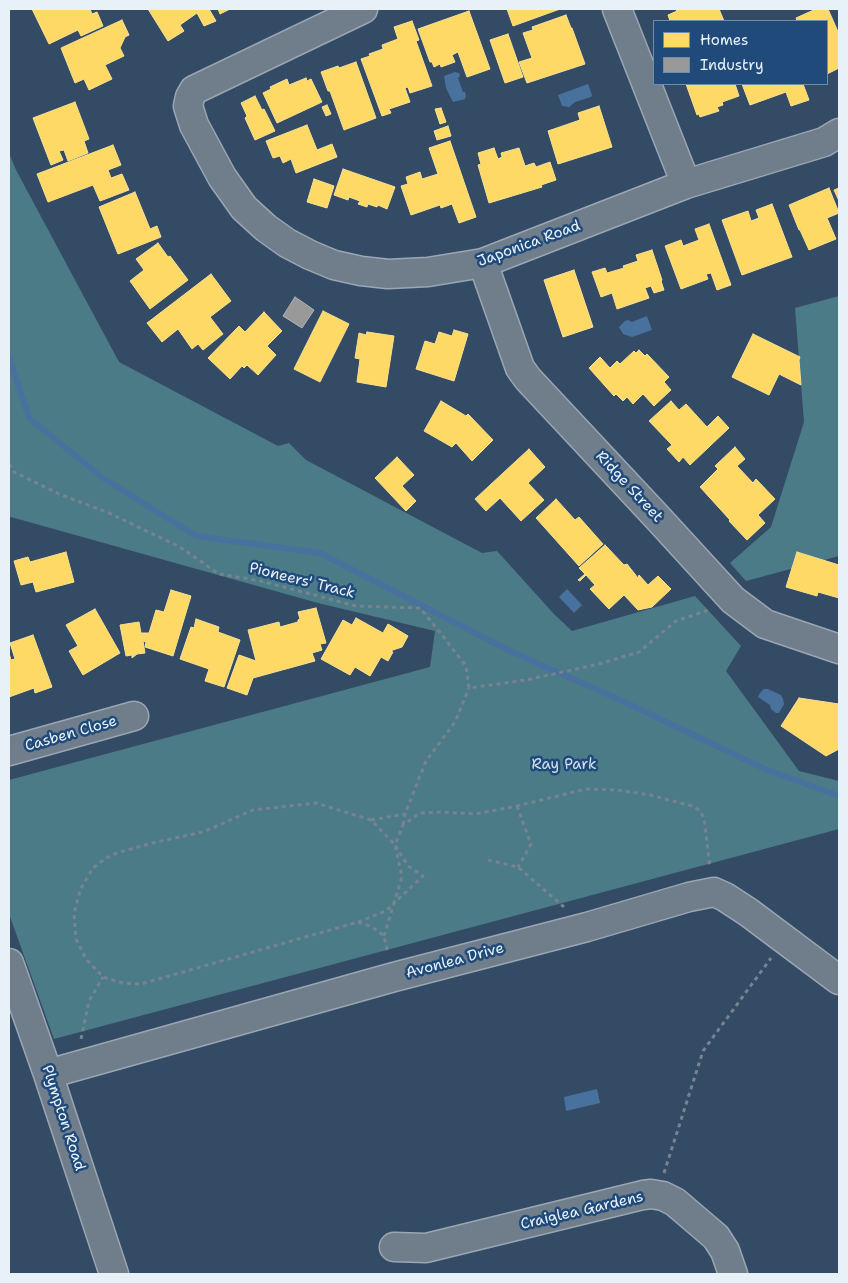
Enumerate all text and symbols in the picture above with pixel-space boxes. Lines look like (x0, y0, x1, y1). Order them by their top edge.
legend (653, 20, 828, 85)
text: Homes (700, 30, 748, 50)
text: Industry (700, 55, 764, 75)
street label: Japonica Road (475, 217, 583, 271)
street label: Ridge Street (592, 448, 666, 526)
street label: Pioneers' Track (247, 559, 357, 603)
street label: Casben Close (23, 712, 119, 756)
park label: Ray Park (531, 756, 597, 774)
street label: Avonlea Drive (404, 939, 506, 983)
street label: Plympton Road (37, 1063, 89, 1173)
street label: Craiglea Gardens (519, 1188, 645, 1234)

